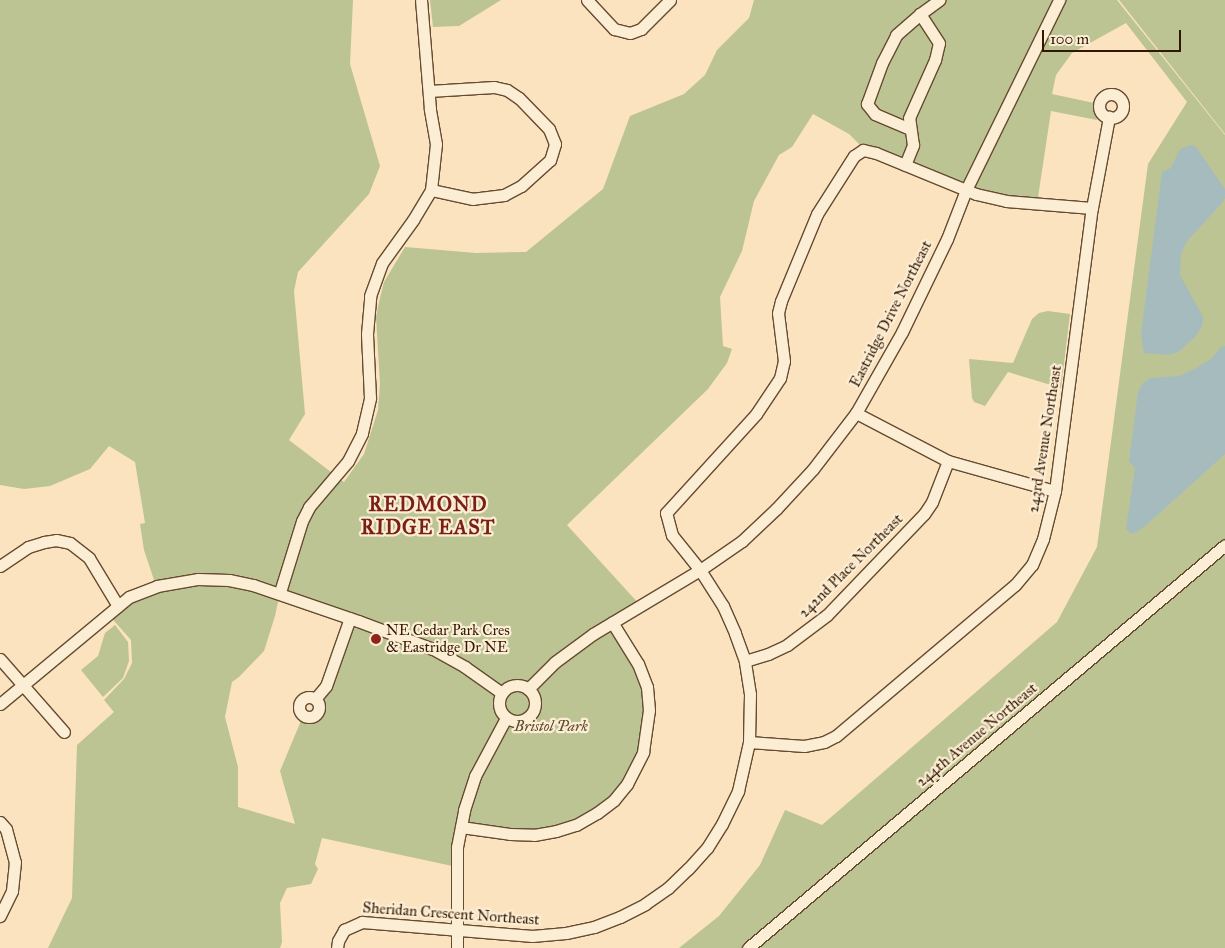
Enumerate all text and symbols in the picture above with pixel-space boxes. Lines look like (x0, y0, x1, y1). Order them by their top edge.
scale bar (1045, 20, 1184, 52)
text: 100 m (1050, 30, 1089, 48)
street label: Eastridge Drive Northeast (846, 238, 936, 390)
street label: 243rd Avenue Northeast (1024, 364, 1066, 514)
district label: REDMOND RIDGE EAST (359, 493, 497, 540)
street label: 242nd Place Northeast (795, 510, 907, 622)
place label: NE Cedar Park Cres & Eastridge Dr NE (386, 621, 510, 656)
marker: NE Cedar Park Cres & Eastridge Dr NE (370, 633, 382, 645)
street label: 244th Avenue Northeast (913, 679, 1041, 791)
park label: Bristol Park (514, 718, 588, 736)
street label: Sheridan Crescent Northeast (362, 899, 540, 929)

